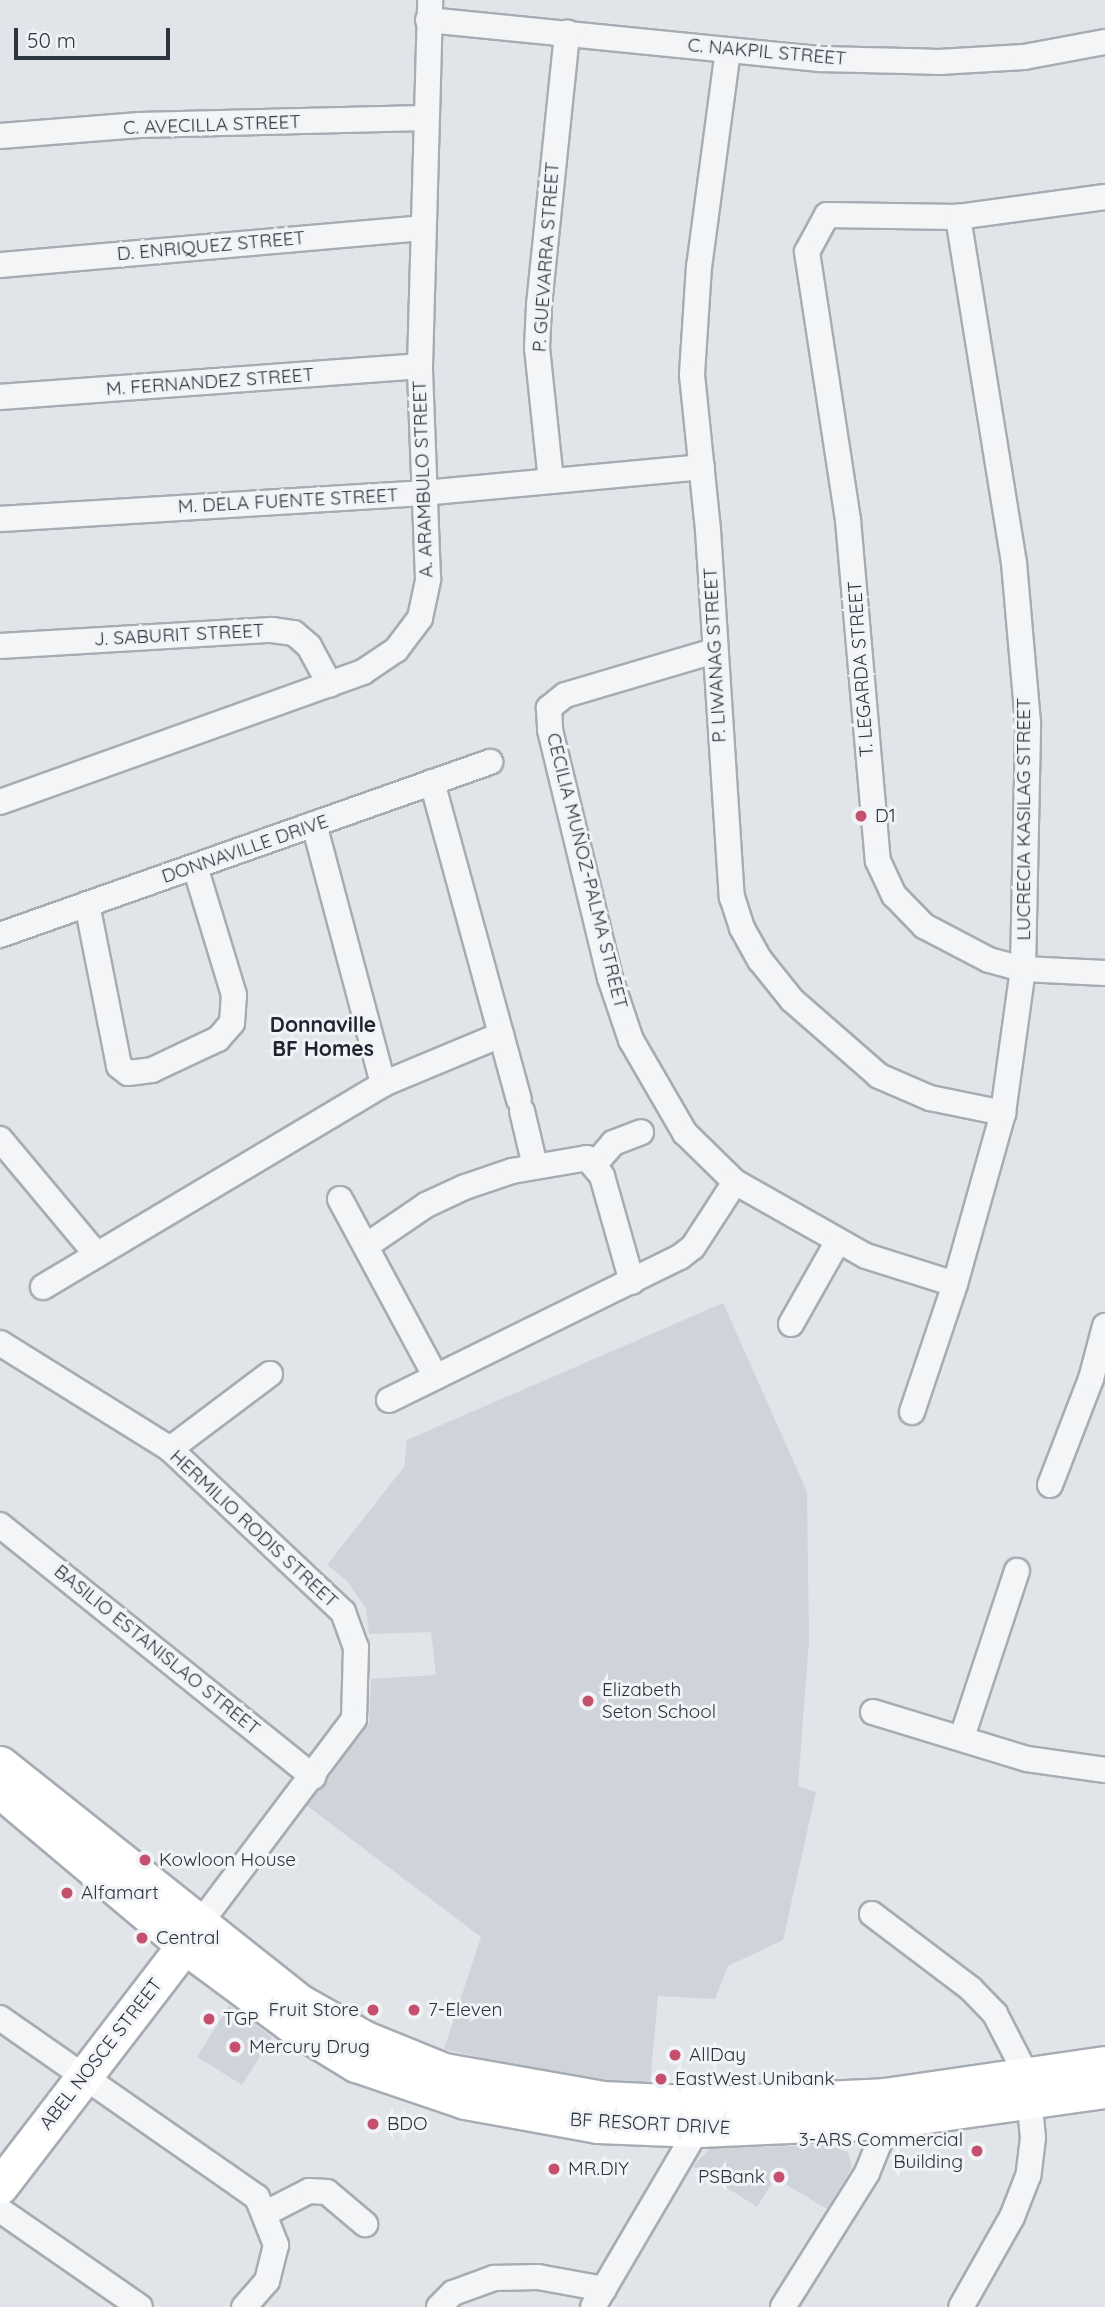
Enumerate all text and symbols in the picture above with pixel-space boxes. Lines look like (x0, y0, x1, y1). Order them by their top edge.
scale bar (18, 14, 173, 58)
text: 50 m (27, 27, 76, 53)
street label: C. NAKPIL STREET (687, 34, 847, 70)
street label: C. AVECILLA STREET (123, 111, 301, 139)
street label: P. GUEVARRA STREET (528, 161, 564, 353)
street label: D. ENRIQUEZ STREET (116, 226, 306, 266)
street label: M. FERNANDEZ STREET (105, 363, 315, 401)
street label: A. ARAMBULO STREET (408, 380, 438, 578)
street label: M. DELA FUENTE STREET (177, 484, 399, 518)
street label: P. LIWANAG STREET (699, 567, 731, 743)
street label: T. LEGARDA STREET (843, 580, 879, 758)
street label: J. SABURIT STREET (93, 619, 265, 651)
street label: LUCRECIA KASILAG STREET (1013, 697, 1035, 941)
street label: CECILIA MUÑOZ-PALMA STREET (542, 731, 632, 1011)
place label: D1 (875, 805, 896, 827)
marker: D1 (853, 808, 869, 824)
street label: DONNAVILLE DRIVE (159, 810, 331, 888)
district label: Donnaville BF Homes (270, 1011, 376, 1061)
street label: HERMILIO RODIS STREET (165, 1445, 343, 1613)
street label: BASILIO ESTANISLAO STREET (49, 1560, 265, 1740)
place label: Elizabeth Seton School (602, 1679, 716, 1723)
marker: Elizabeth Seton School (580, 1693, 596, 1709)
place label: Kowloon House (159, 1849, 296, 1871)
marker: Kowloon House (137, 1852, 153, 1868)
place label: Alfamart (81, 1882, 159, 1904)
marker: Alfamart (59, 1885, 75, 1901)
place label: Central (156, 1927, 220, 1949)
marker: Central (134, 1930, 150, 1946)
street label: ABEL NOSCE STREET (35, 1974, 167, 2134)
place label: Fruit Store (268, 1999, 359, 2021)
place label: 7-Eleven (428, 1999, 502, 2021)
marker: Fruit Store (365, 2002, 381, 2018)
marker: 7-Eleven (406, 2002, 422, 2018)
place label: TGP (223, 2008, 259, 2030)
marker: TGP (201, 2011, 217, 2027)
place label: Mercury Drug (249, 2036, 370, 2058)
marker: Mercury Drug (227, 2039, 243, 2055)
place label: AllDay (689, 2044, 746, 2066)
marker: AllDay (667, 2047, 683, 2063)
place label: EastWest Unibank (675, 2068, 835, 2090)
marker: EastWest Unibank (653, 2071, 669, 2087)
street label: BF RESORT DRIVE (569, 2108, 731, 2140)
place label: BDO (387, 2113, 428, 2135)
marker: BDO (365, 2116, 381, 2132)
place label: 3-ARS Commercial Building (799, 2129, 963, 2173)
marker: 3-ARS Commercial Building (969, 2143, 985, 2159)
place label: MR.DIY (568, 2158, 629, 2180)
marker: MR.DIY (546, 2161, 562, 2177)
place label: PSBank (698, 2166, 765, 2188)
marker: PSBank (771, 2169, 787, 2185)

